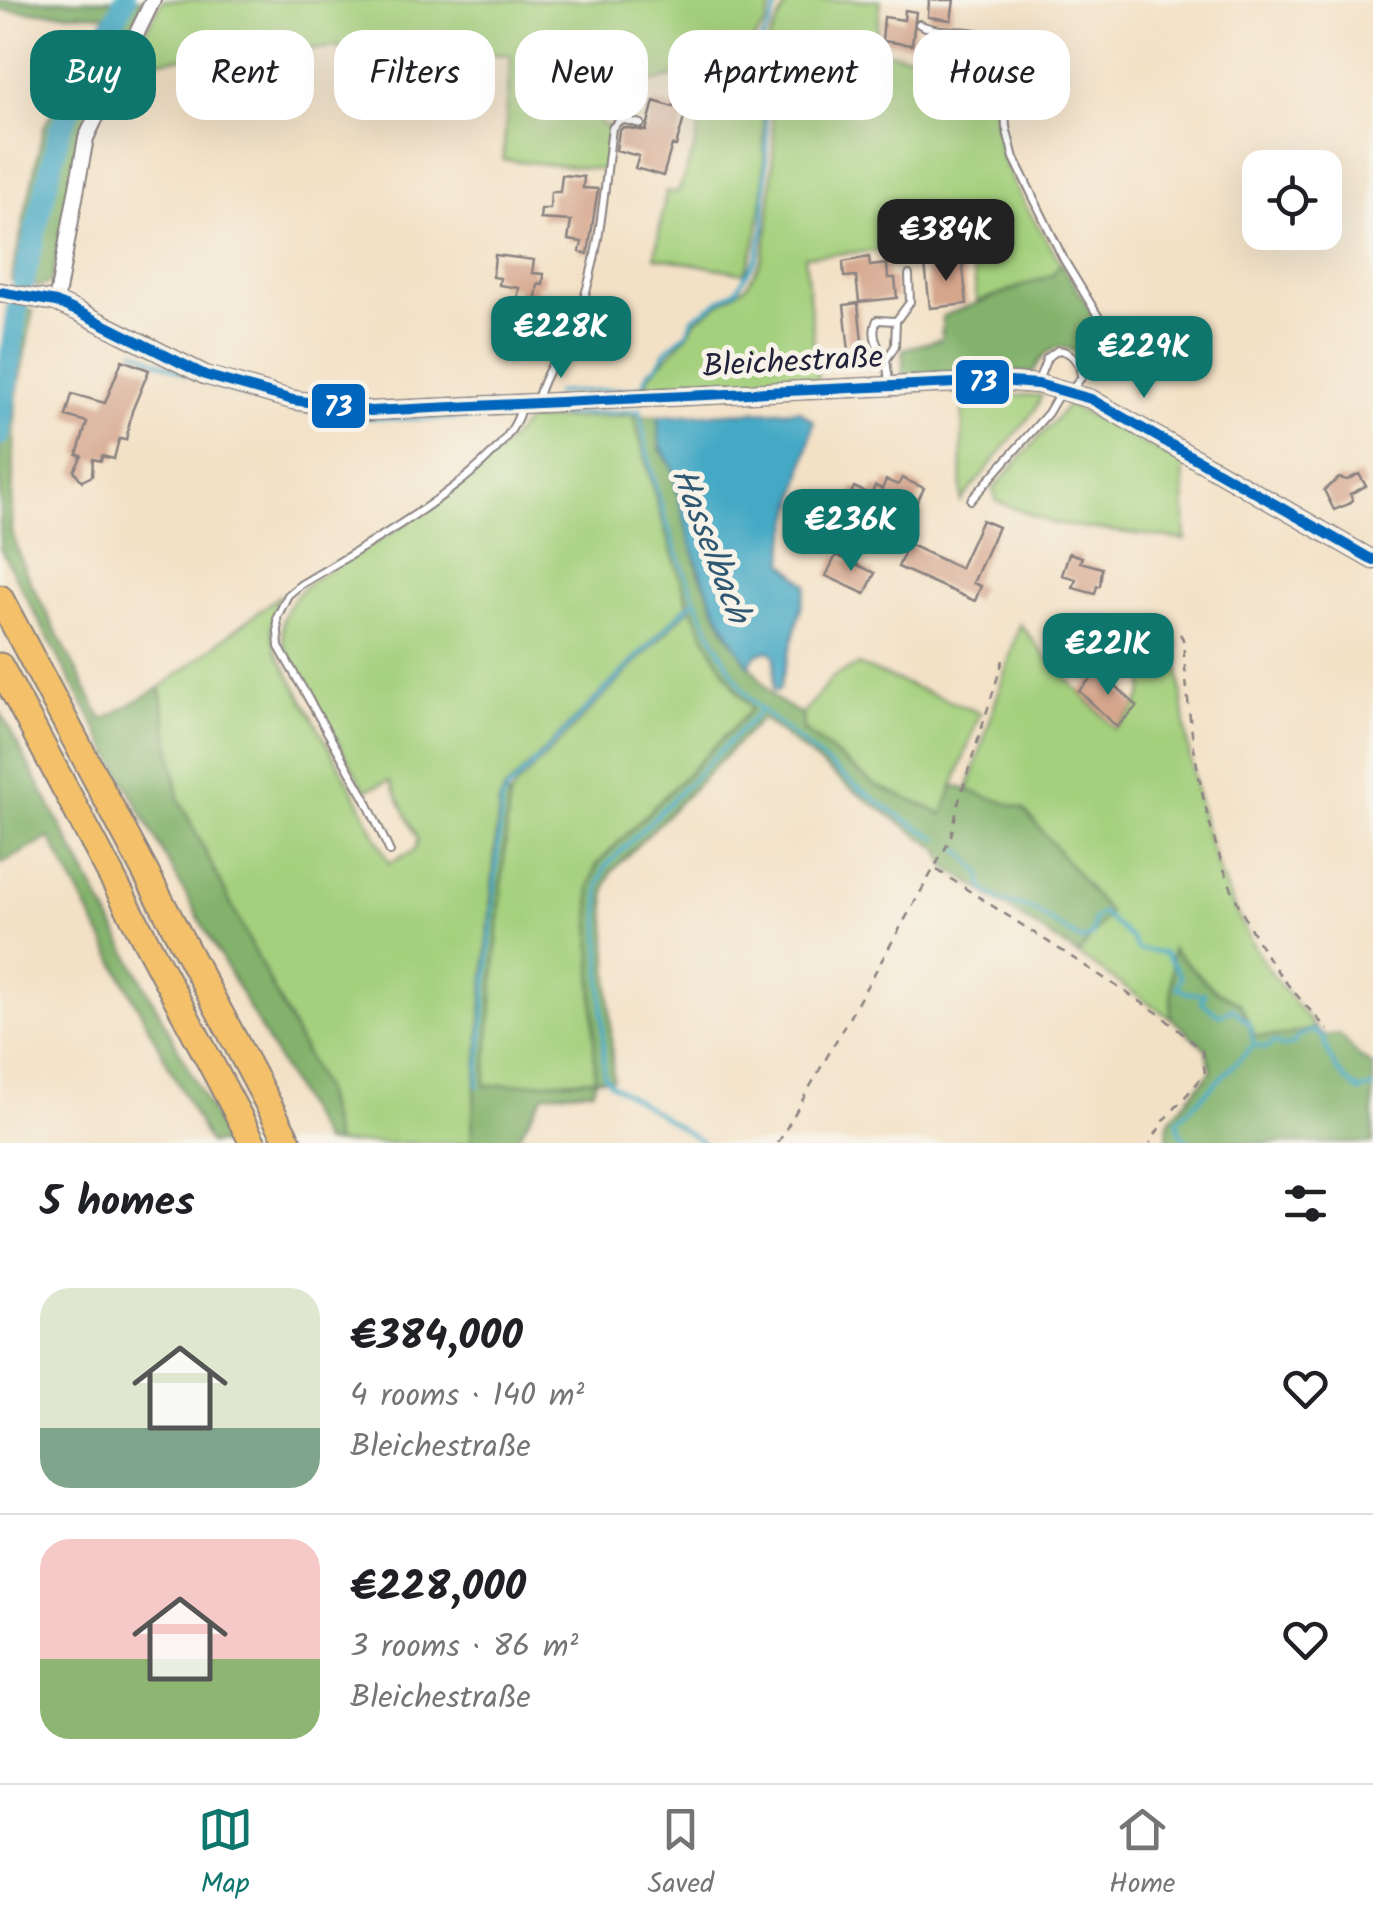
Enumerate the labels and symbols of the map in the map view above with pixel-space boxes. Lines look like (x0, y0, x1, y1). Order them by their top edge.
pin: €384K (876, 199, 1016, 284)
pin: €228K (491, 296, 631, 381)
pin: €229K (1074, 316, 1214, 401)
street label: Bleichestraße (701, 333, 885, 393)
line badge: 73 (954, 358, 1011, 406)
text: 73 (969, 361, 997, 406)
line badge: 73 (310, 382, 367, 430)
text: 73 (324, 386, 352, 431)
water label: Hasselbach (654, 460, 766, 635)
pin: €236K (781, 489, 921, 574)
pin: €221K (1038, 613, 1178, 698)

